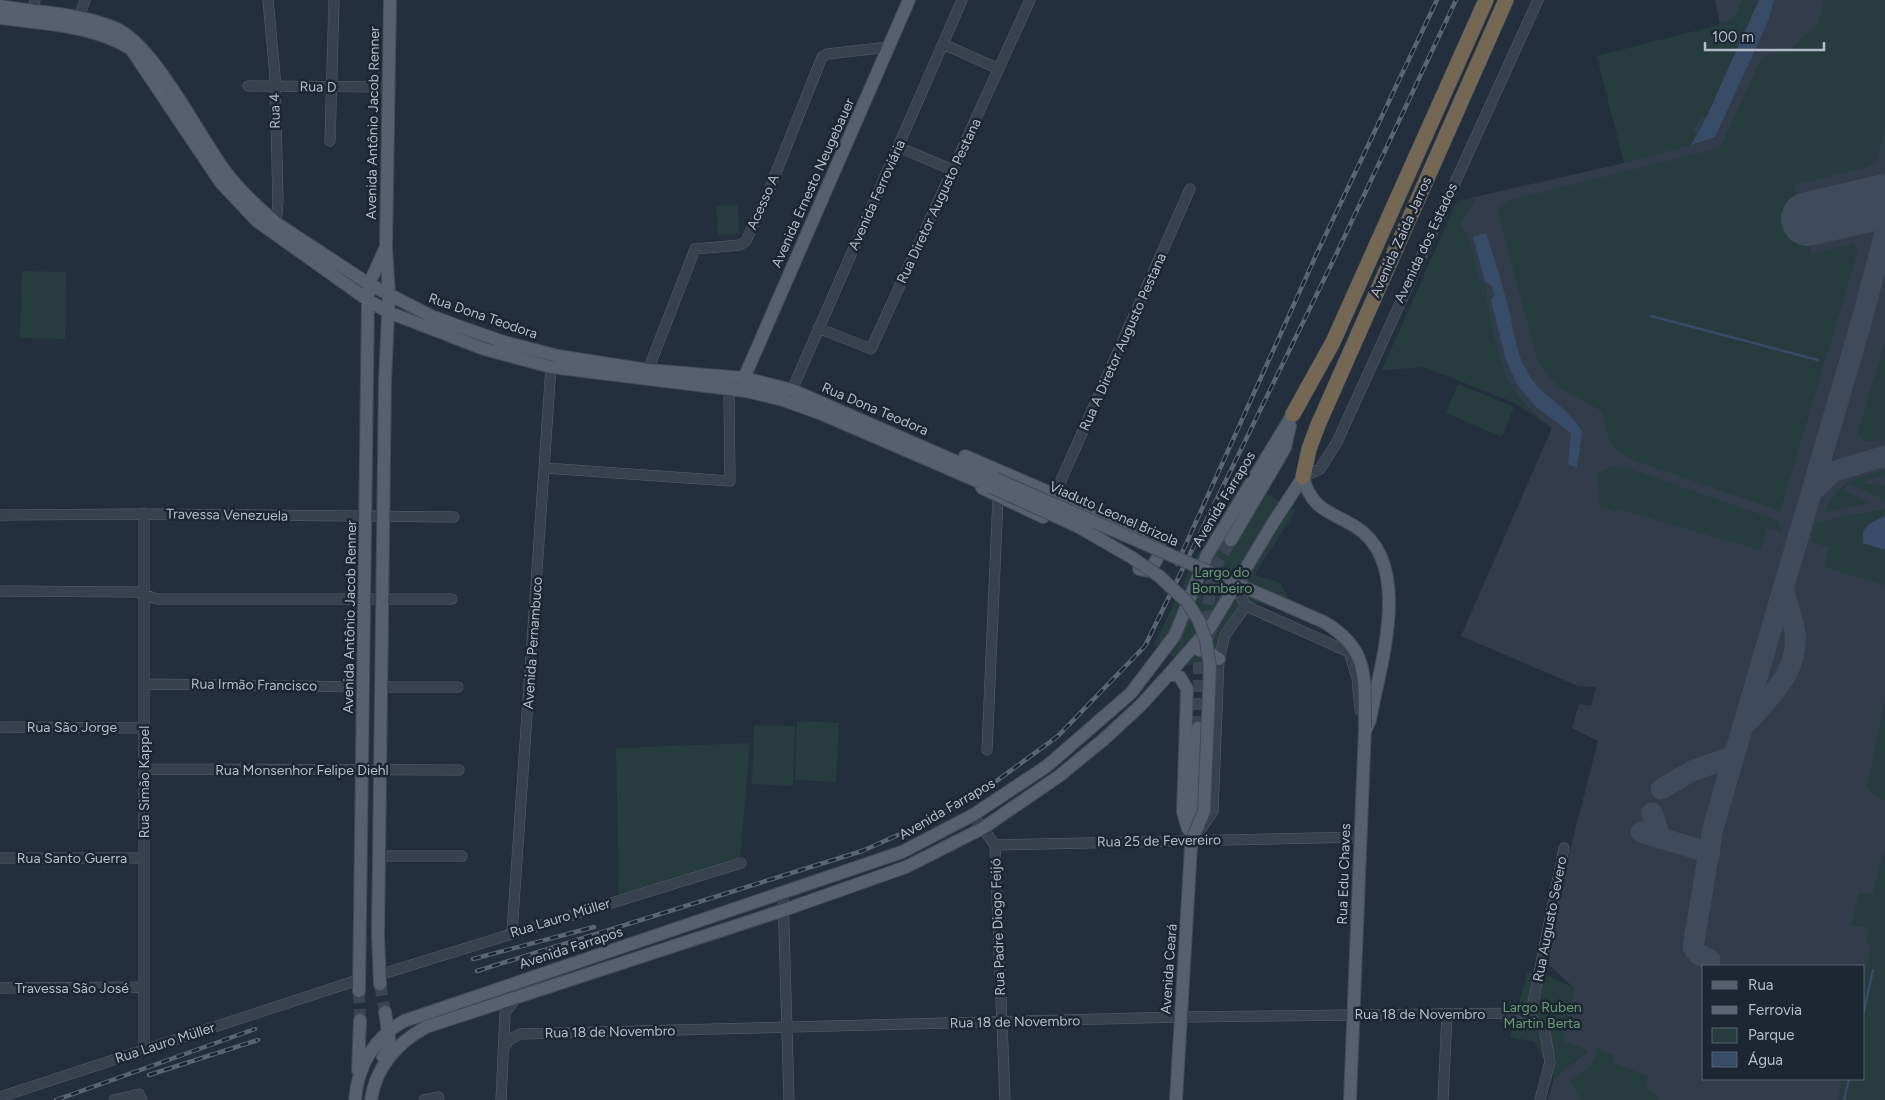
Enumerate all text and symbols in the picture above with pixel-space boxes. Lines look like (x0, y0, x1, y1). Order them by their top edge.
scale bar (1705, 20, 1824, 52)
street label: Avenida Antônio Jacob Renner (363, 26, 383, 220)
text: 100 m (1712, 28, 1754, 46)
street label: Rua D (299, 78, 337, 96)
street label: Rua 4 (266, 93, 284, 129)
street label: Avenida Ernesto Neugebauer (768, 96, 858, 270)
street label: Rua Diretor Augusto Pestana (893, 116, 985, 286)
street label: Avenida Ferroviária (845, 137, 909, 253)
street label: Acesso A (743, 171, 783, 232)
street label: Avenida Zaida Jarros (1367, 174, 1435, 300)
street label: Avenida dos Estados (1391, 180, 1461, 306)
street label: Rua A Diretor Augusto Pestana (1076, 250, 1170, 434)
street label: Rua Dona Teodora (426, 289, 540, 343)
street label: Rua Dona Teodora (819, 379, 931, 439)
street label: Avenida Farrapos (1189, 448, 1259, 550)
street label: Viaduto Leonel Brizola (1047, 478, 1181, 550)
street label: Travessa Venezuela (166, 505, 288, 525)
street label: Avenida Antônio Jacob Renner (340, 520, 360, 714)
park label: Largo do Bombeiro (1192, 564, 1252, 597)
street label: Avenida Pernambuco (520, 576, 546, 710)
street label: Rua Irmão Francisco (191, 675, 317, 695)
street label: Rua São Jorge (27, 719, 118, 736)
street label: Rua Simão Kappel (136, 726, 153, 838)
street label: Rua Monsenhor Felipe Diehl (215, 762, 389, 779)
street label: Avenida Farrapos (896, 775, 998, 843)
street label: Rua Edu Chaves (1334, 823, 1354, 925)
street label: Rua 25 de Fevereiro (1097, 831, 1221, 851)
street label: Rua Santo Guerra (17, 850, 127, 867)
street label: Rua Augusto Severo (1529, 855, 1571, 983)
street label: Rua Padre Diogo Feijó (987, 858, 1009, 996)
street label: Rua Lauro Müller (508, 895, 612, 941)
street label: Avenida Farrapos (517, 923, 625, 973)
street label: Avenida Ceará (1157, 923, 1181, 1015)
legend (1702, 965, 1865, 1080)
text: Rua (1748, 976, 1773, 994)
street label: Travessa São José (15, 980, 129, 997)
park label: Largo Ruben Martin Berta (1502, 999, 1582, 1032)
text: Ferrovia (1748, 1001, 1802, 1019)
street label: Rua 18 de Novembro (1355, 1006, 1485, 1023)
street label: Rua 18 de Novembro (949, 1012, 1081, 1032)
street label: Rua Lauro Müller (113, 1019, 217, 1067)
street label: Rua 18 de Novembro (544, 1022, 676, 1042)
text: Parque (1748, 1026, 1795, 1044)
text: Água (1748, 1051, 1783, 1069)

